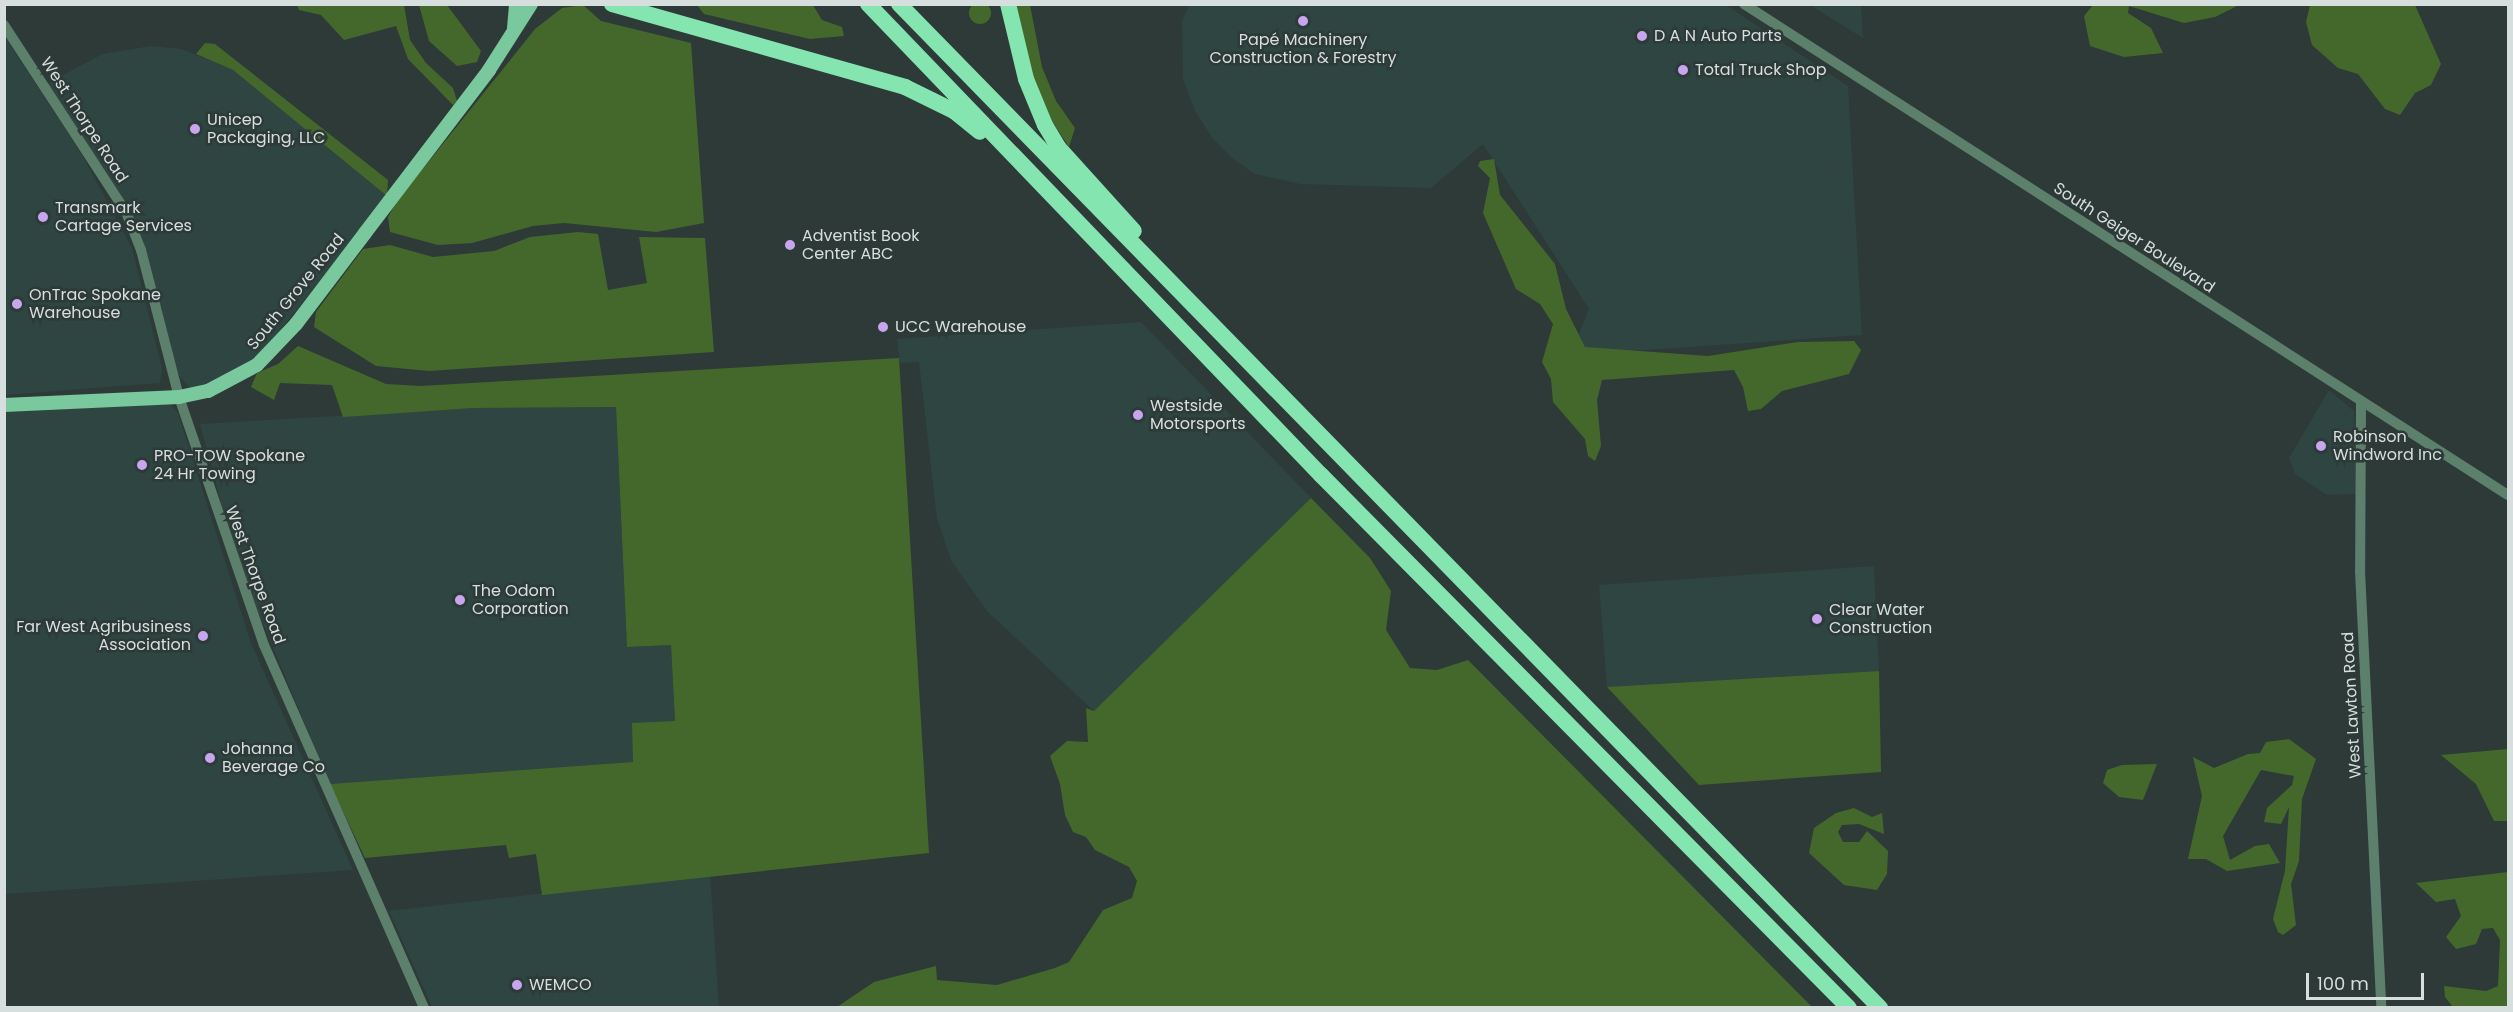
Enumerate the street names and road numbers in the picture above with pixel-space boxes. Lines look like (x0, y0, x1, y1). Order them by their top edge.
street label: West Thorpe Road (36, 54, 132, 186)
street label: South Geiger Boulevard (2050, 179, 2218, 297)
street label: South Grove Road (243, 230, 349, 354)
street label: West Thorpe Road (221, 503, 289, 647)
street label: West Lawton Road (2339, 631, 2365, 779)

